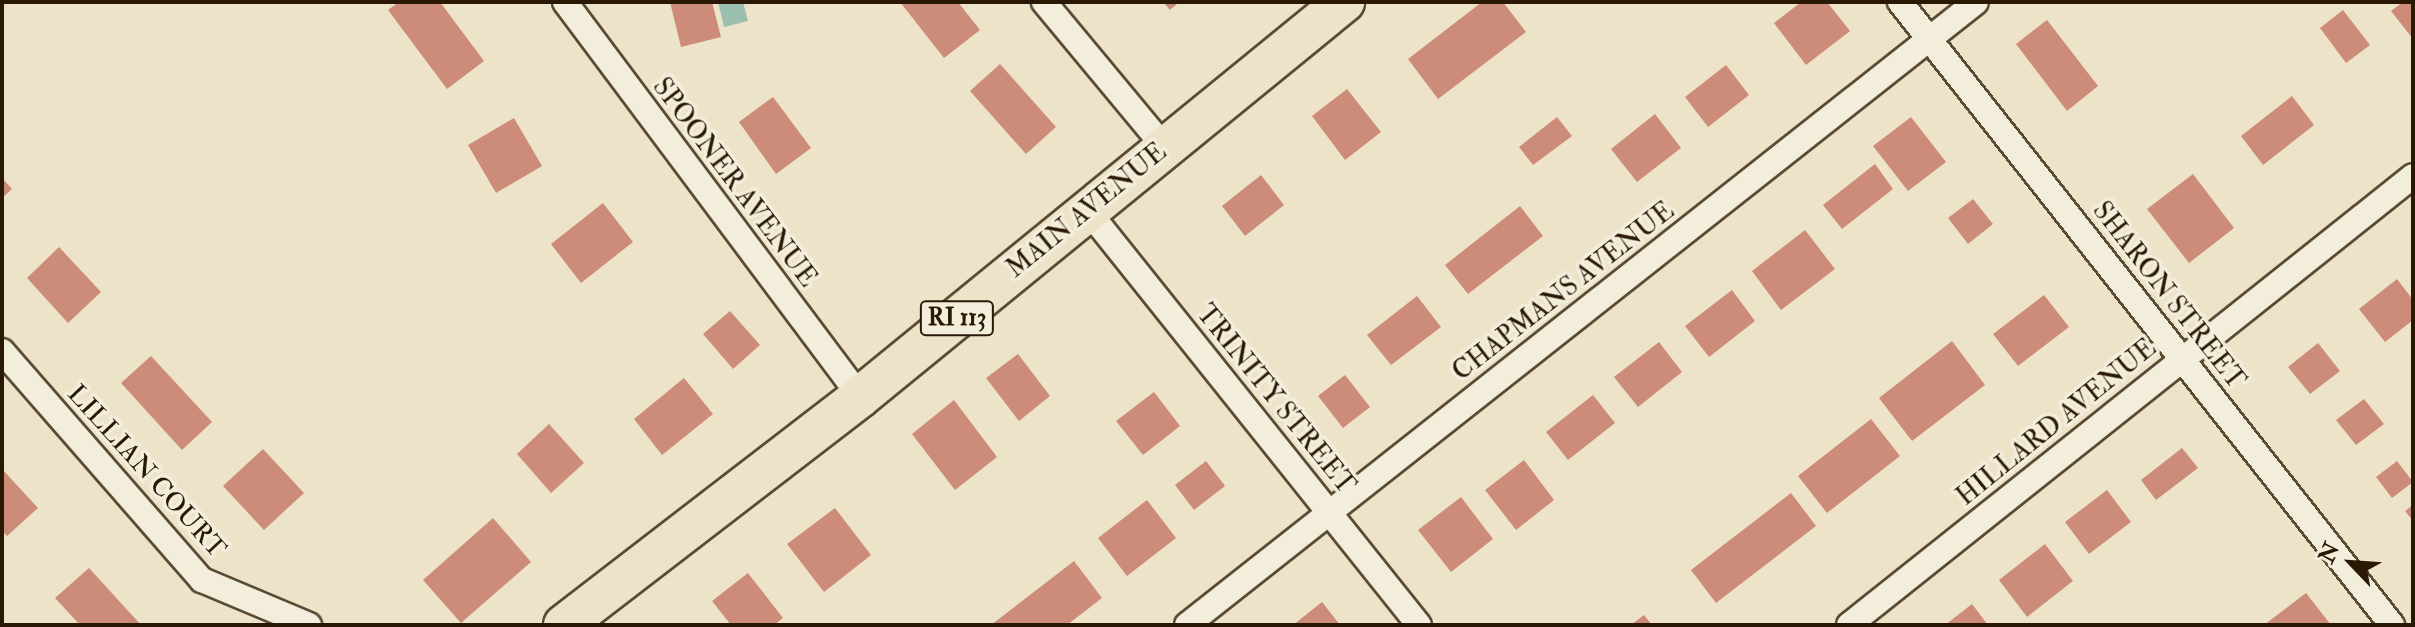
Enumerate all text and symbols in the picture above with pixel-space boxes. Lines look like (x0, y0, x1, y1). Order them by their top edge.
street label: SPOONER AVENUE (645, 72, 823, 294)
street label: MAIN AVENUE (1001, 137, 1173, 285)
street label: CHAPMANS AVENUE (1447, 196, 1681, 388)
street label: SHARON STREET (2085, 196, 2251, 396)
road number: RI 113 (919, 298, 995, 338)
street label: TRINITY STREET (1189, 299, 1361, 501)
street label: HILLARD AVENUE (1951, 333, 2163, 513)
street label: LILLIAN COURT (60, 379, 232, 565)
north arrow (2311, 523, 2391, 603)
text: N (2312, 538, 2346, 568)

